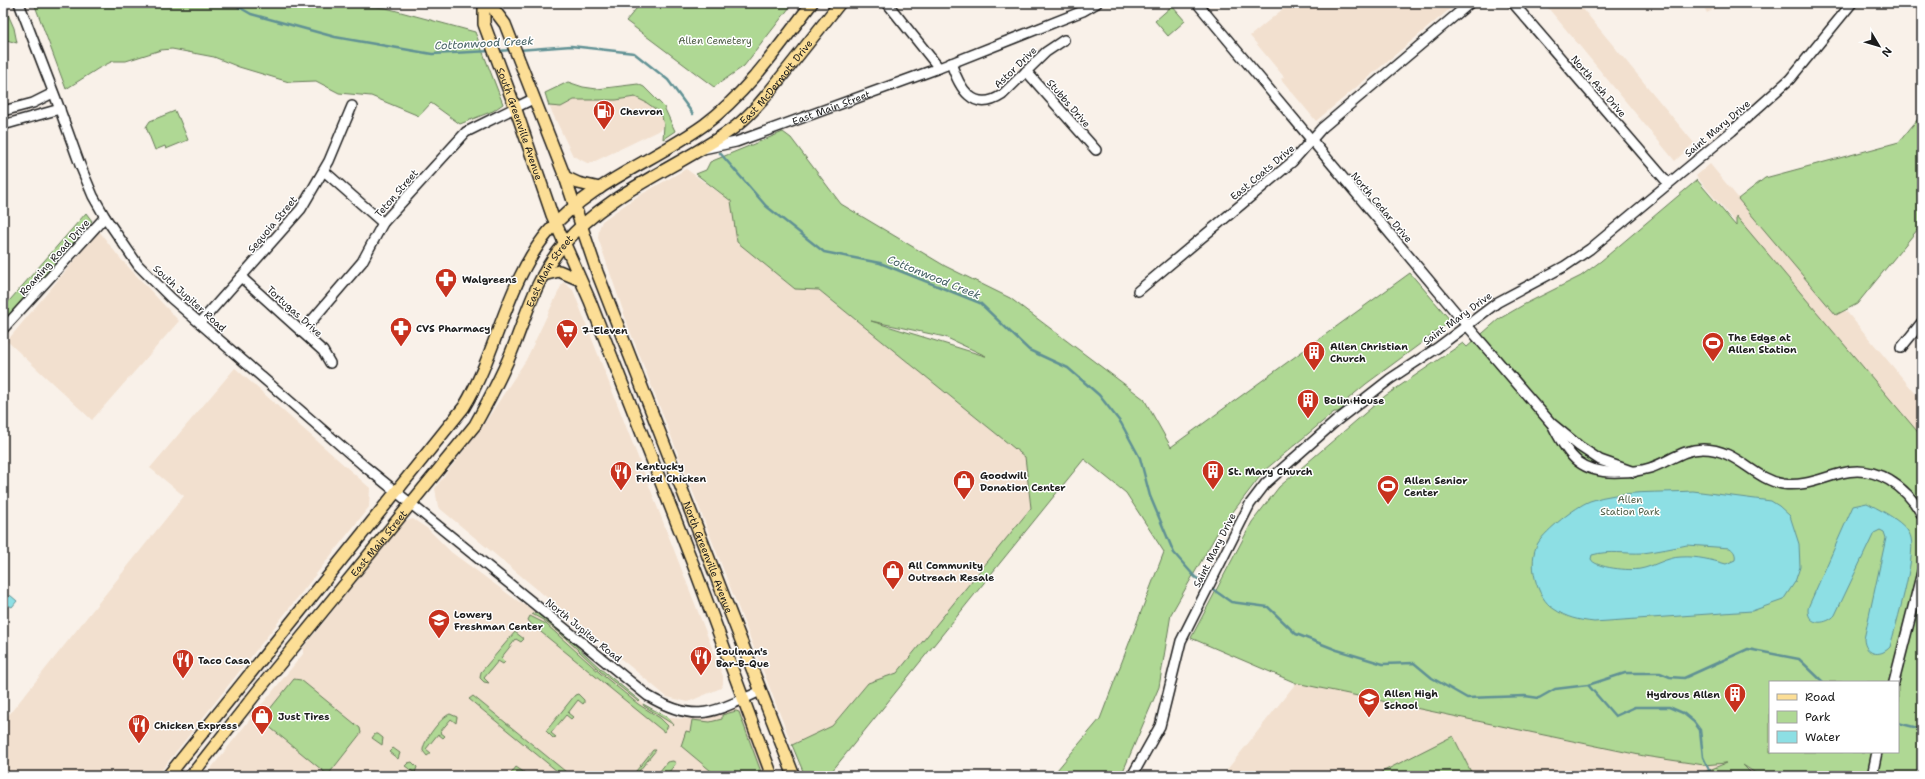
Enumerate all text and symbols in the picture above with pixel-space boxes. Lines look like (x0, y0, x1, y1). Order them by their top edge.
north arrow (1859, 26, 1899, 66)
water label: Cottonwood Creek (434, 33, 535, 54)
park label: Allen Cemetery (678, 34, 752, 47)
street label: East McDermott Drive (737, 37, 816, 127)
street label: Astor Drive (991, 43, 1040, 91)
text: N (1878, 44, 1895, 60)
street label: North Ash Drive (1568, 53, 1629, 120)
street label: South Greenville Avenue (494, 66, 546, 182)
street label: Stubbs Drive (1044, 76, 1093, 130)
street label: East Main Street (790, 88, 872, 128)
street label: Saint Mary Drive (1682, 97, 1753, 160)
fuel station icon: Chevron (591, 98, 617, 131)
place label: Chevron (620, 105, 663, 118)
street label: East Coats Drive (1227, 141, 1297, 203)
street label: Teton Street (372, 167, 421, 220)
street label: North Cedar Drive (1348, 169, 1415, 246)
street label: Sequoia Street (245, 193, 300, 255)
street label: Roaming Road Drive (17, 216, 92, 298)
street label: East Main Street (523, 232, 576, 309)
water label: Cottonwood Creek (885, 252, 983, 303)
street label: South Jupiter Road (150, 262, 229, 335)
pharmacy icon: Walgreens (433, 266, 459, 299)
place label: Walgreens (462, 273, 517, 286)
street label: Tortugas Drive (264, 283, 325, 340)
street label: Saint Mary Drive (1420, 289, 1495, 348)
pharmacy icon: CVS Pharmacy (388, 315, 414, 348)
supermarket icon: 7-Eleven (554, 317, 580, 350)
place label: CVS Pharmacy (416, 322, 490, 335)
place label: 7-Eleven (582, 324, 628, 337)
sports icon: The Edge at Allen Station (1700, 330, 1726, 363)
place label: The Edge at Allen Station (1728, 331, 1797, 356)
building icon: Allen Christian Church (1301, 339, 1327, 372)
place label: Allen Christian Church (1330, 340, 1408, 365)
building icon: Bolin House (1295, 387, 1321, 420)
place label: Bolin House (1324, 394, 1384, 407)
building icon: St. Mary Church (1200, 458, 1226, 491)
restaurant icon: Kentucky Fried Chicken (608, 459, 634, 492)
place label: Kentucky Fried Chicken (636, 460, 706, 485)
place label: St. Mary Church (1228, 465, 1313, 478)
shop icon: Goodwill Donation Center (951, 468, 977, 501)
place label: Goodwill Donation Center (980, 469, 1066, 494)
sports icon: Allen Senior Center (1375, 473, 1401, 506)
place label: Allen Senior Center (1404, 474, 1468, 499)
park label: Allen Station Park (1600, 493, 1660, 518)
street label: North Greenville Avenue (680, 499, 736, 615)
street label: East Main Street (348, 507, 410, 579)
street label: Saint Mary Drive (1190, 510, 1239, 590)
shop icon: All Community Outreach Resale (880, 558, 906, 591)
place label: All Community Outreach Resale (908, 559, 994, 584)
street label: North Jupiter Road (543, 596, 625, 666)
school or university icon: Lowery Freshman Center (426, 607, 452, 640)
place label: Lowery Freshman Center (454, 608, 544, 633)
restaurant icon: Soulman's Bar-B-Que (688, 644, 714, 677)
place label: Soulman's Bar-B-Que (716, 645, 769, 670)
restaurant icon: Taco Casa (170, 647, 196, 680)
place label: Taco Casa (198, 654, 250, 667)
building icon: Hydrous Allen (1722, 681, 1748, 714)
legend (1769, 681, 1899, 753)
school or university icon: Allen High School (1356, 686, 1382, 719)
place label: Allen High School (1384, 687, 1438, 712)
place label: Hydrous Allen (1646, 688, 1720, 701)
text: Road (1805, 689, 1836, 705)
shop icon: Just Tires (249, 703, 275, 736)
text: Park (1805, 709, 1831, 725)
place label: Just Tires (278, 710, 329, 723)
restaurant icon: Chicken Express (126, 712, 152, 745)
place label: Chicken Express (154, 719, 237, 732)
text: Water (1805, 729, 1841, 745)

